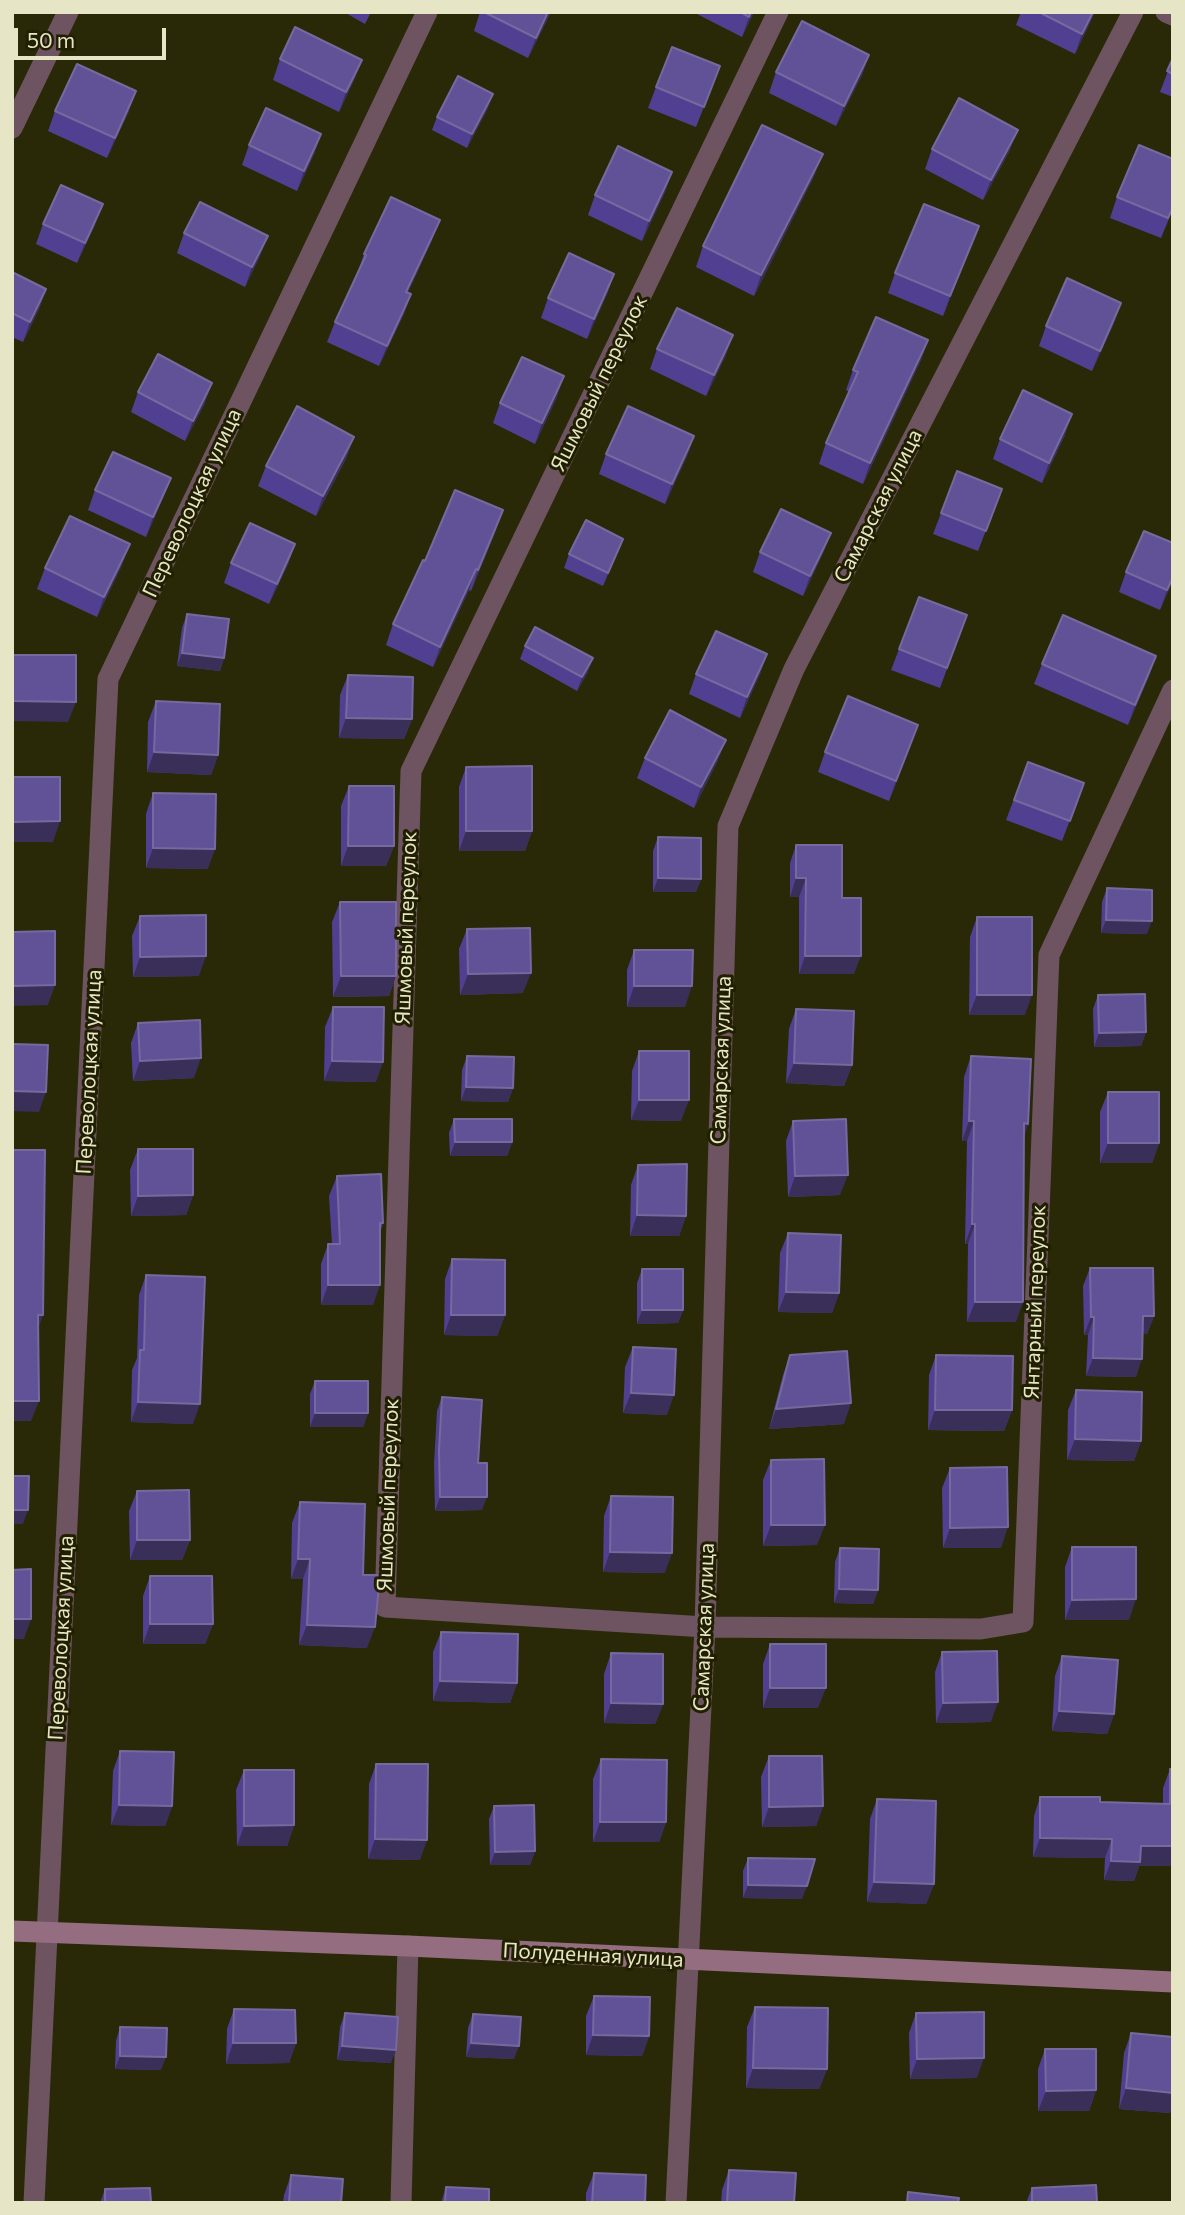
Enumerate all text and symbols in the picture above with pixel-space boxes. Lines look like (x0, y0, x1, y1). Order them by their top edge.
scale bar (18, 14, 170, 58)
text: 50 m (27, 27, 75, 52)
street label: Яшмовый переулок (545, 290, 653, 476)
street label: Переволоцкая улица (137, 405, 247, 601)
street label: Самарская улица (829, 425, 927, 587)
street label: Яшмовый переулок (390, 831, 422, 1025)
street label: Переволоцкая улица (71, 969, 107, 1175)
street label: Самарская улица (705, 975, 737, 1145)
street label: Янтарный переулок (1019, 1204, 1051, 1400)
street label: Яшмовый переулок (372, 1398, 404, 1592)
street label: Переволоцкая улица (43, 1535, 79, 1741)
street label: Самарская улица (688, 1542, 720, 1712)
street label: Полуденная улица (502, 1938, 684, 1972)

